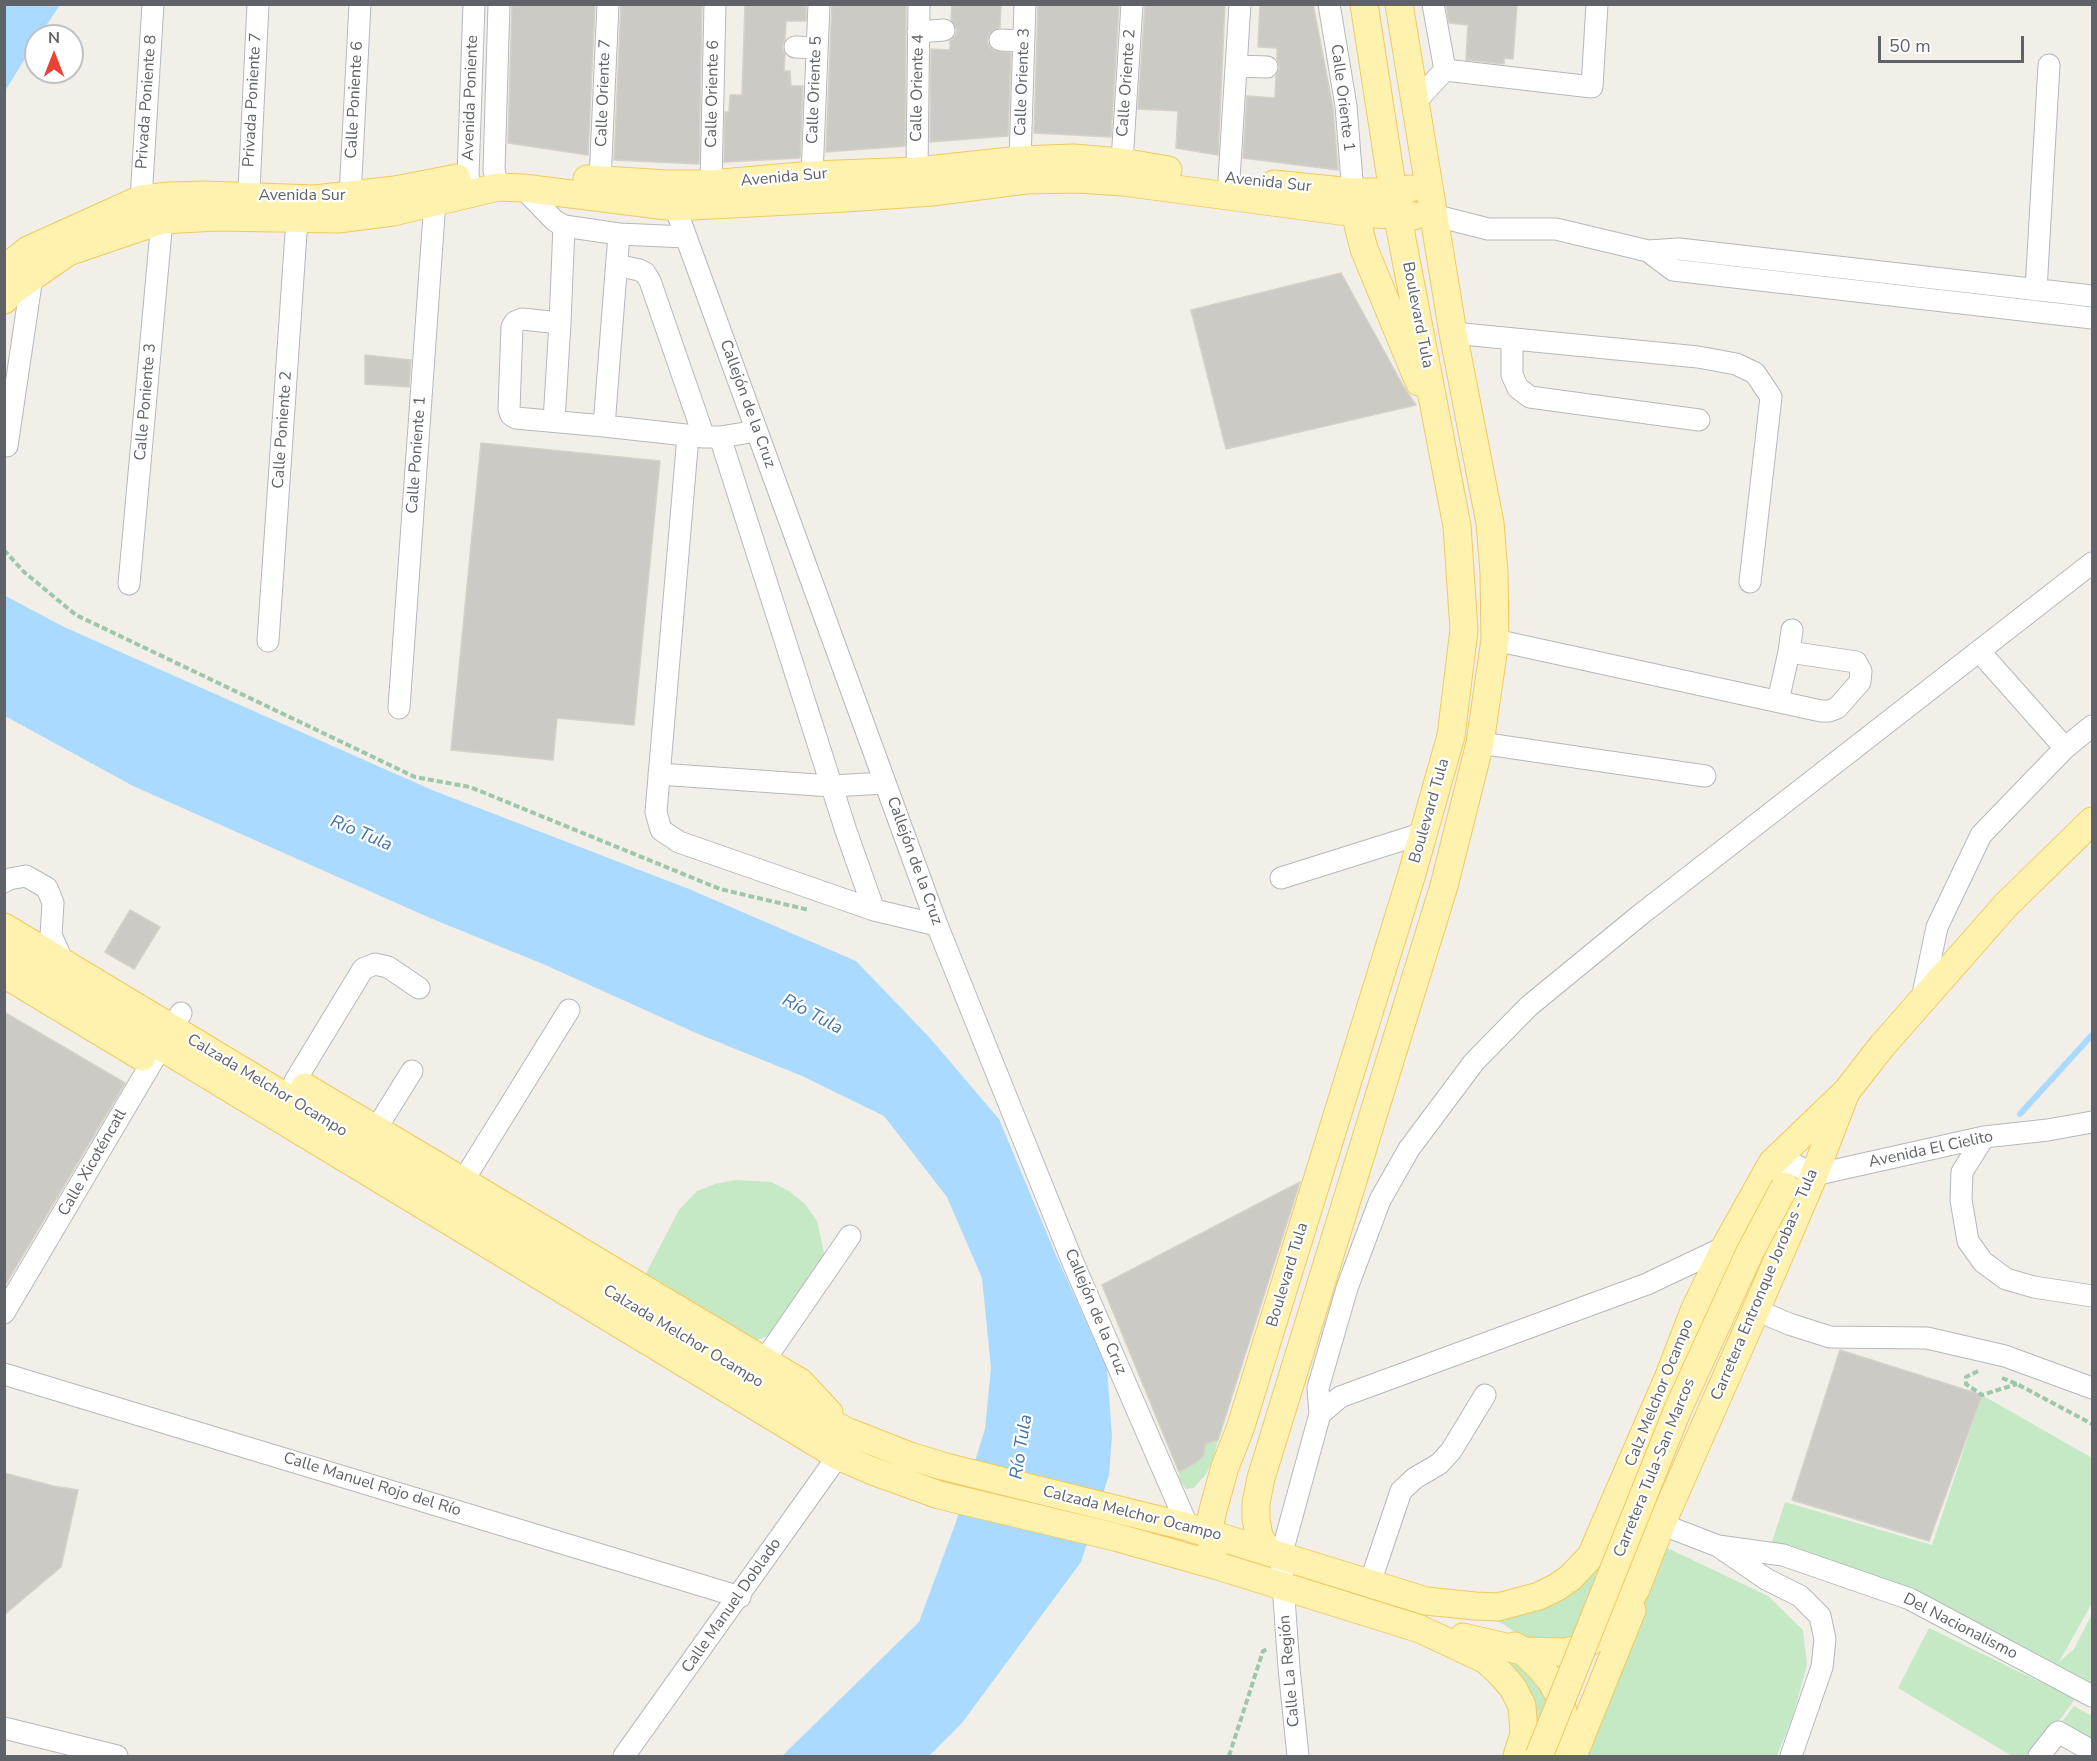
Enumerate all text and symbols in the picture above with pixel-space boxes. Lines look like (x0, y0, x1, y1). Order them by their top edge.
north arrow (24, 24, 84, 84)
scale bar (1881, 24, 2026, 62)
text: N (48, 27, 60, 49)
street label: Calle Oriente 3 (1012, 28, 1034, 136)
street label: Calle Oriente 2 (1114, 28, 1140, 138)
street label: Privada Poniente 7 (240, 32, 266, 168)
street label: Privada Poniente 8 (133, 34, 161, 170)
street label: Calle Oriente 4 (907, 34, 929, 142)
text: 50 m (1889, 34, 1931, 58)
street label: Avenida Poniente (459, 35, 483, 161)
street label: Calle Oriente 5 (804, 36, 826, 144)
street label: Calle Oriente 7 (593, 39, 615, 147)
street label: Calle Oriente 6 (702, 40, 724, 148)
street label: Calle Poniente 6 (342, 41, 368, 159)
street label: Calle Oriente 1 (1326, 43, 1358, 153)
street label: Avenida Sur (740, 165, 828, 191)
street label: Avenida Sur (1224, 169, 1312, 197)
street label: Avenida Sur (258, 186, 346, 206)
street label: Boulevard Tula (1397, 260, 1437, 370)
street label: Callejón de la Cruz (715, 337, 779, 471)
street label: Calle Poniente 3 (131, 342, 161, 462)
street label: Calle Poniente 2 (269, 371, 297, 489)
street label: Calle Poniente 1 (403, 396, 431, 514)
street label: Boulevard Tula (1406, 756, 1454, 866)
street label: Callejón de la Cruz (882, 794, 946, 928)
water label: Río Tula (327, 811, 395, 857)
water label: Río Tula (778, 990, 846, 1040)
street label: Calzada Melchor Ocampo (183, 1031, 351, 1141)
street label: Calle Xicoténcatl (55, 1106, 131, 1220)
street label: Avenida El Cielito (1867, 1127, 1995, 1173)
street label: Carretera Entronque Jorobas - Tula (1707, 1166, 1823, 1404)
street label: Boulevard Tula (1263, 1221, 1313, 1329)
street label: Callejón de la Cruz (1060, 1246, 1130, 1378)
street label: Calzada Melchor Ocampo (599, 1282, 767, 1392)
street label: Calz Melchor Ocampo (1622, 1316, 1698, 1470)
street label: Carretera Tula-San Marcos (1610, 1376, 1700, 1560)
water label: Río Tula (1006, 1413, 1038, 1481)
street label: Calle Manuel Rojo del Río (281, 1449, 463, 1521)
street label: Calzada Melchor Ocampo (1041, 1482, 1223, 1546)
street label: Calle Manuel Doblado (678, 1535, 786, 1677)
street label: Del Nacionalismo (1900, 1590, 2020, 1664)
street label: Calle La Región (1276, 1614, 1304, 1728)

